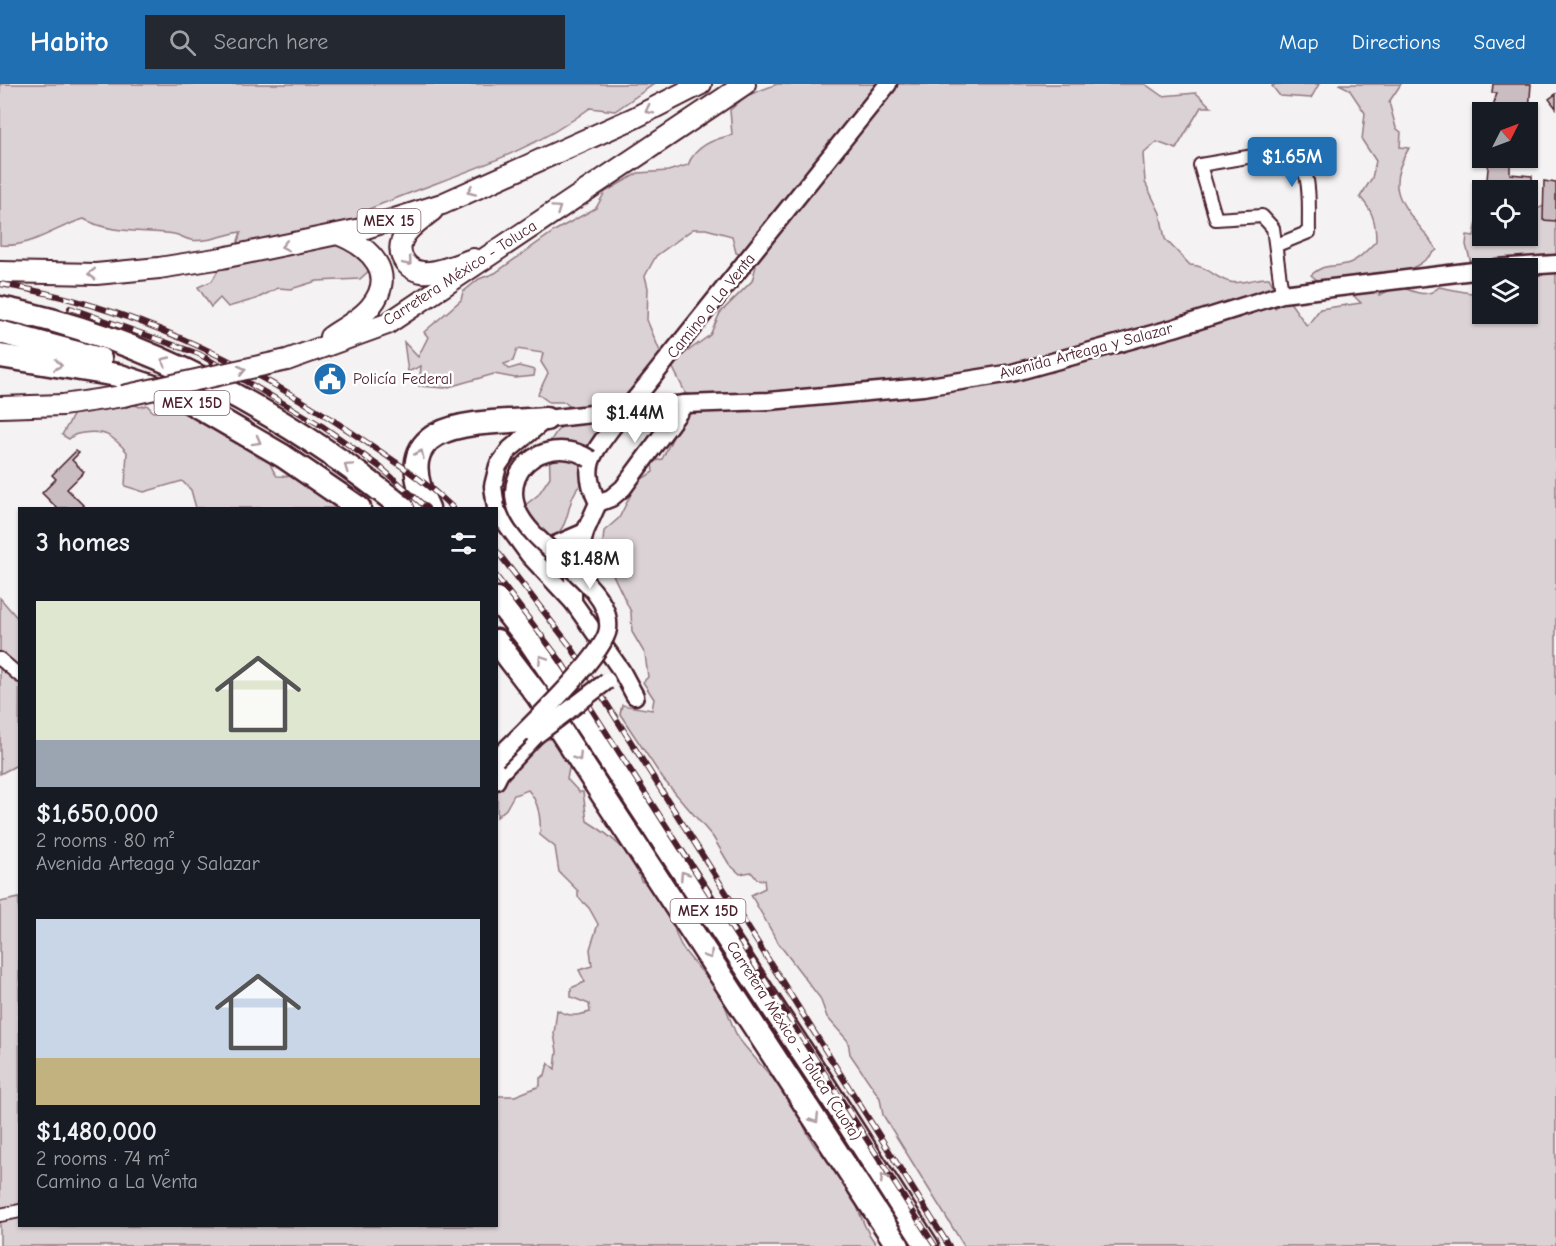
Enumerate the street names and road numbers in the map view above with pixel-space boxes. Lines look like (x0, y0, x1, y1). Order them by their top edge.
road number: MEX 15 (358, 209, 420, 233)
street label: Carretera México - Toluca (380, 217, 540, 329)
street label: Camino a La Venta (663, 250, 759, 362)
street label: Avenida Arteaga y Salazar (997, 319, 1175, 383)
road number: MEX 15D (154, 391, 230, 415)
road number: MEX 15D (670, 899, 746, 923)
street label: Carretera México - Toluca (Cuota) (723, 938, 865, 1144)

